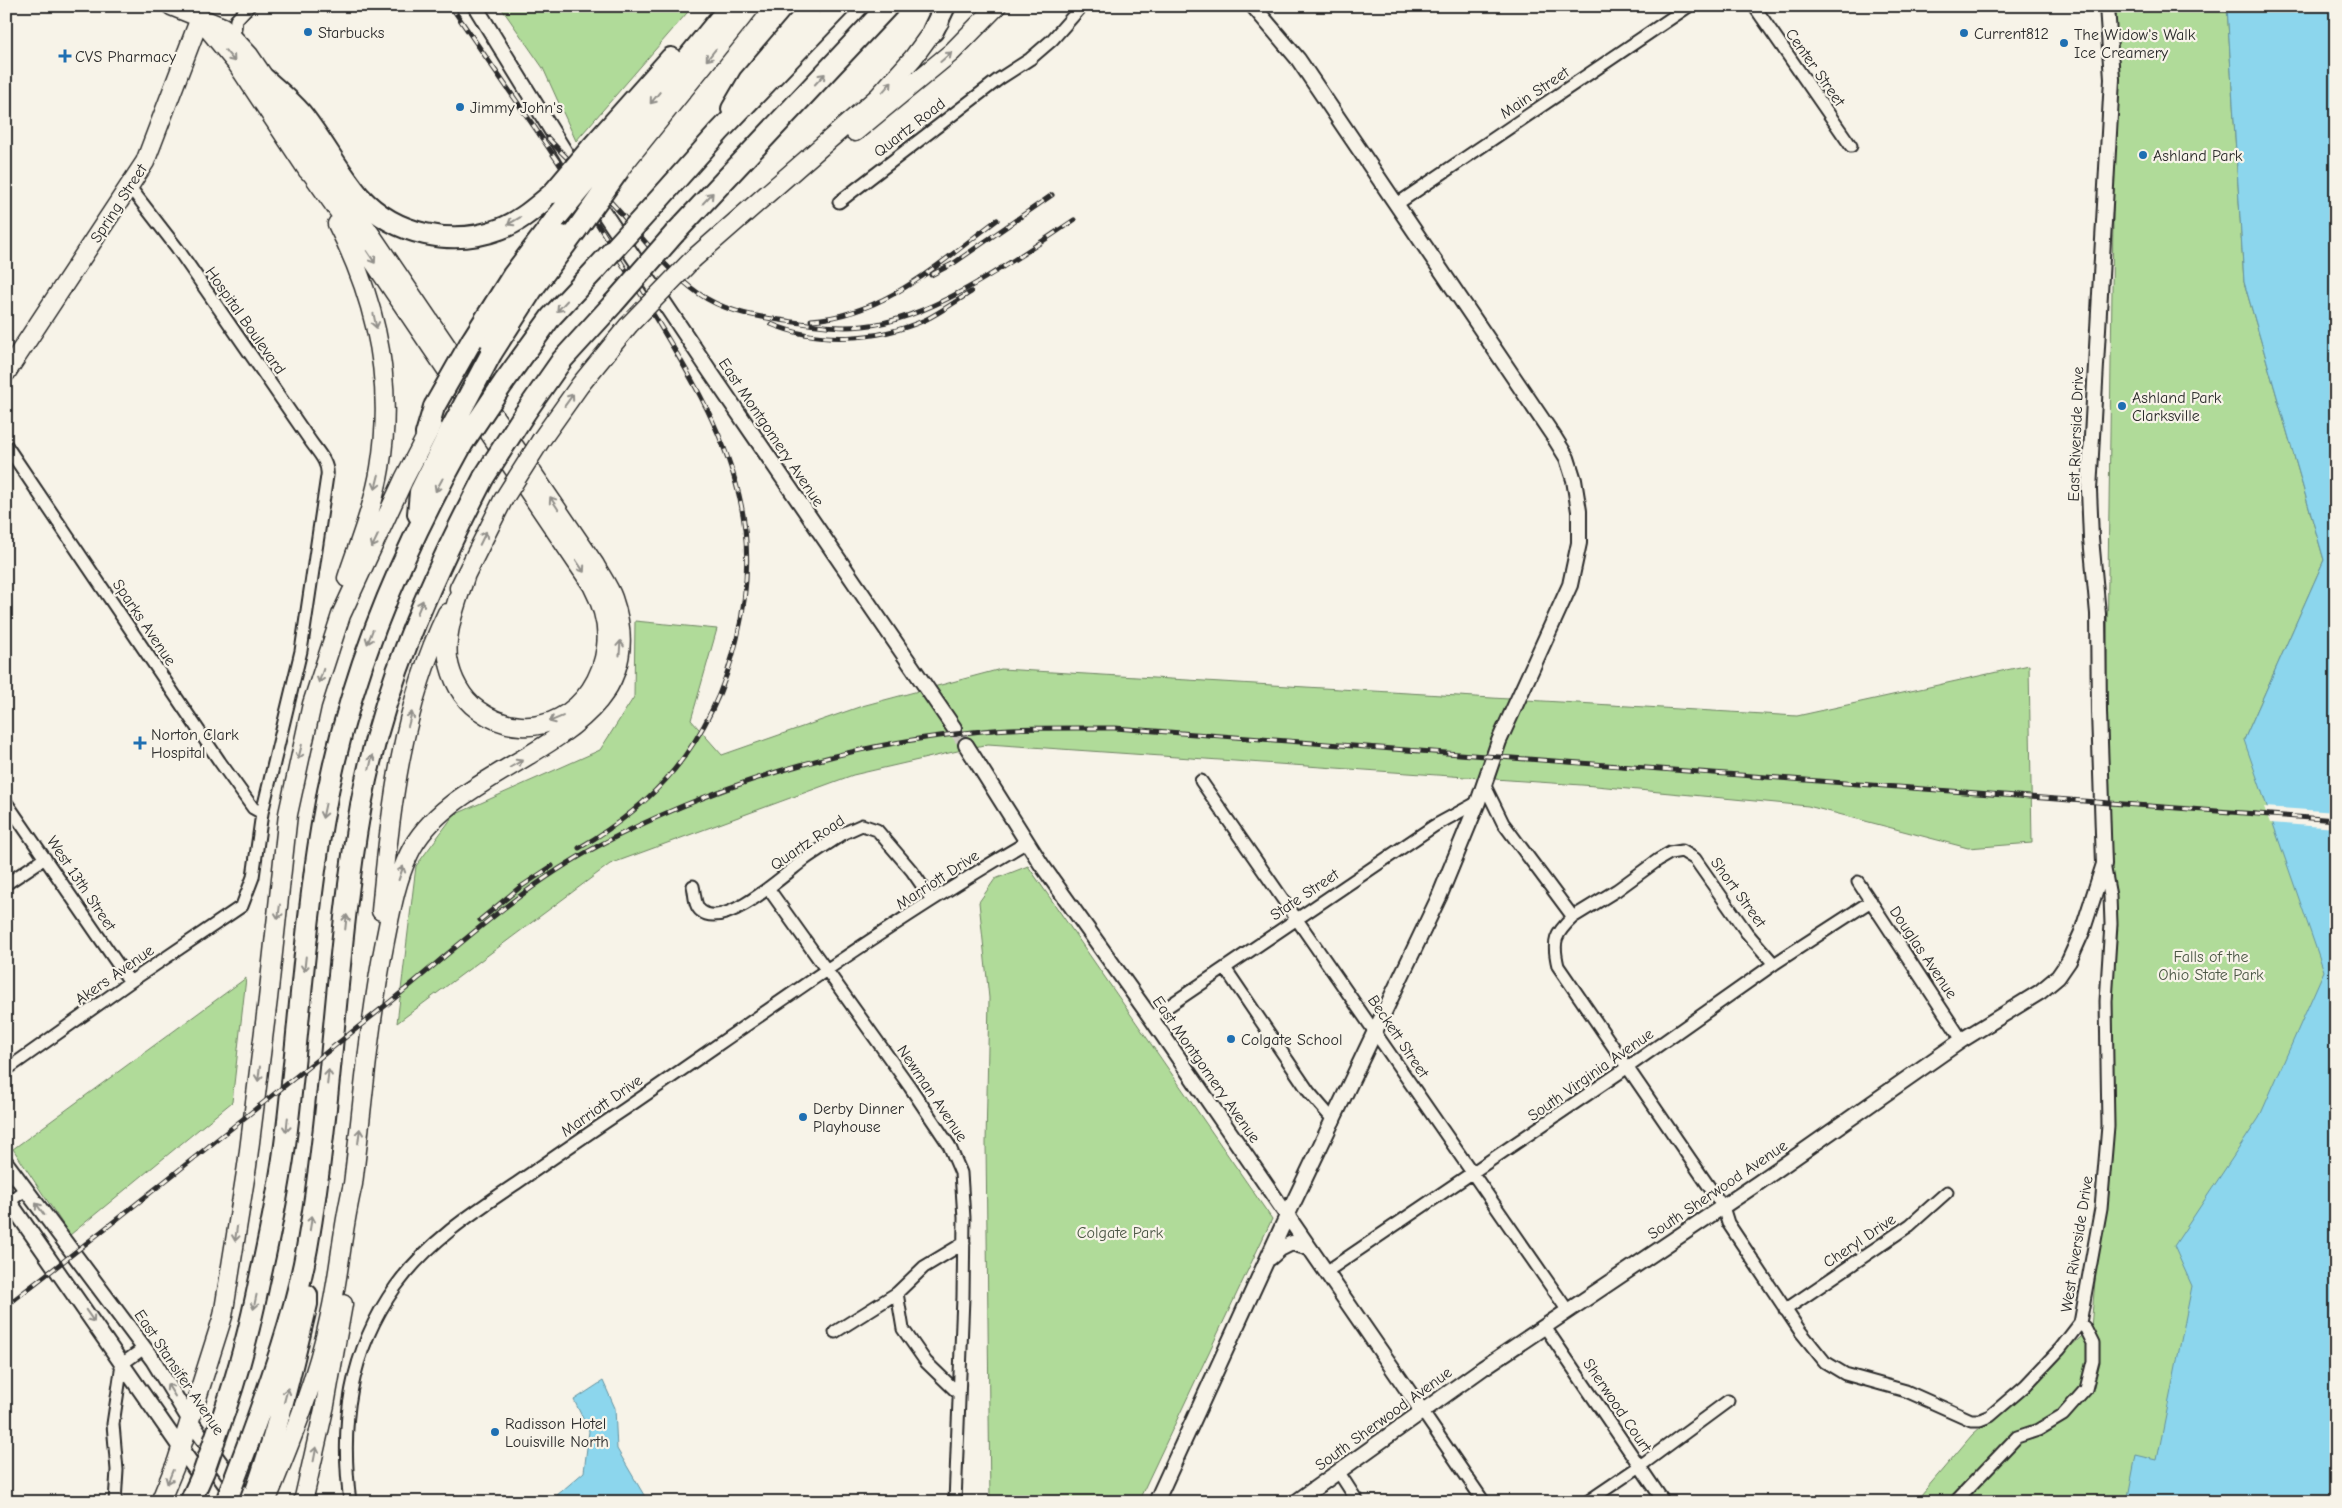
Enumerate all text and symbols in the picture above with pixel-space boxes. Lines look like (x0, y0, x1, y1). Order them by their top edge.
place label: Starbucks (318, 24, 385, 42)
street label: Center Street (1782, 25, 1849, 110)
place label: Current812 (1974, 25, 2049, 43)
marker: Starbucks (302, 26, 314, 38)
place label: The Widow's Walk Ice Creamery (2074, 26, 2196, 62)
marker: Current812 (1958, 27, 1970, 39)
marker: The Widow's Walk Ice Creamery (2058, 37, 2070, 49)
place label: CVS Pharmacy (75, 48, 177, 66)
one-way arrow (706, 48, 717, 61)
one-way arrow (225, 49, 236, 62)
marker: CVS Pharmacy (59, 50, 71, 62)
one-way arrow (940, 51, 953, 62)
street label: Main Street (1497, 63, 1573, 123)
one-way arrow (814, 73, 826, 86)
one-way arrow (881, 81, 893, 94)
one-way arrow (650, 91, 661, 104)
street label: Quartz Road (870, 94, 949, 161)
place label: Jimmy John's (470, 99, 563, 117)
marker: Jimmy John's (454, 101, 466, 113)
place label: Ashland Park (2153, 147, 2243, 165)
marker: Ashland Park (2137, 149, 2149, 161)
street label: Spring Street (87, 161, 151, 246)
one-way arrow (702, 191, 714, 204)
one-way arrow (508, 217, 522, 227)
one-way arrow (366, 250, 376, 264)
street label: Hospital Boulevard (201, 263, 289, 378)
one-way arrow (556, 299, 568, 312)
one-way arrow (371, 313, 380, 329)
street label: East Montgomery Avenue (715, 355, 828, 510)
street label: East Riverside Drive (2065, 366, 2087, 502)
place label: Ashland Park Clarksville (2132, 389, 2222, 425)
one-way arrow (564, 393, 574, 407)
marker: Ashland Park Clarksville (2116, 400, 2128, 412)
one-way arrow (371, 474, 381, 490)
one-way arrow (434, 478, 444, 492)
one-way arrow (549, 497, 559, 511)
one-way arrow (479, 531, 489, 546)
one-way arrow (370, 533, 379, 548)
one-way arrow (575, 558, 585, 572)
street label: Sparks Avenue (109, 576, 180, 669)
one-way arrow (416, 600, 426, 615)
one-way arrow (365, 630, 374, 645)
one-way arrow (615, 640, 625, 656)
one-way arrow (316, 668, 326, 684)
one-way arrow (406, 711, 415, 727)
one-way arrow (549, 715, 564, 725)
place label: Norton Clark Hospital (151, 726, 239, 762)
marker: Norton Clark Hospital (133, 736, 147, 750)
one-way arrow (295, 743, 305, 759)
one-way arrow (367, 754, 376, 770)
one-way arrow (508, 759, 523, 769)
one-way arrow (319, 803, 329, 819)
street label: Quartz Road (767, 811, 848, 874)
street label: West 13th Street (43, 833, 120, 935)
street label: Marriott Drive (893, 846, 982, 913)
street label: Short Street (1707, 854, 1770, 931)
one-way arrow (397, 865, 406, 881)
street label: State Street (1267, 865, 1343, 924)
street label: Douglas Avenue (1886, 903, 1961, 1002)
one-way arrow (274, 904, 284, 920)
one-way arrow (341, 914, 351, 930)
street label: Akers Avenue (72, 941, 157, 1009)
park label: Falls of the Ohio State Park (2158, 948, 2264, 984)
one-way arrow (300, 955, 310, 971)
street label: Beckett Street (1364, 992, 1433, 1082)
street label: East Montgomery Avenue (1149, 993, 1264, 1146)
street label: South Virginia Avenue (1524, 1025, 1657, 1125)
place label: Colgate School (1241, 1031, 1343, 1049)
marker: Colgate School (1225, 1033, 1237, 1045)
street label: Newman Avenue (893, 1042, 971, 1145)
one-way arrow (254, 1065, 264, 1081)
one-way arrow (323, 1070, 333, 1086)
street label: Marriott Drive (557, 1071, 646, 1141)
place label: Derby Dinner Playhouse (813, 1100, 905, 1136)
marker: Derby Dinner Playhouse (797, 1111, 809, 1123)
one-way arrow (282, 1117, 292, 1133)
one-way arrow (354, 1128, 364, 1144)
street label: South Sherwood Avenue (1644, 1136, 1791, 1243)
street label: West Riverside Drive (2057, 1175, 2097, 1314)
one-way arrow (35, 1202, 45, 1216)
street label: Cheryl Drive (1820, 1210, 1899, 1272)
one-way arrow (306, 1215, 316, 1231)
park label: Colgate Park (1077, 1224, 1164, 1242)
one-way arrow (230, 1226, 240, 1242)
one-way arrow (250, 1294, 259, 1310)
street label: East Stansifer Avenue (130, 1306, 228, 1439)
one-way arrow (85, 1309, 95, 1323)
street label: Sherwood Court (1579, 1355, 1655, 1456)
street label: South Sherwood Avenue (1312, 1363, 1455, 1474)
one-way arrow (166, 1383, 176, 1397)
one-way arrow (282, 1387, 291, 1403)
place label: Radisson Hotel Louisville North (505, 1415, 609, 1451)
marker: Radisson Hotel Louisville North (489, 1426, 501, 1438)
one-way arrow (310, 1447, 320, 1463)
one-way arrow (165, 1469, 175, 1484)

